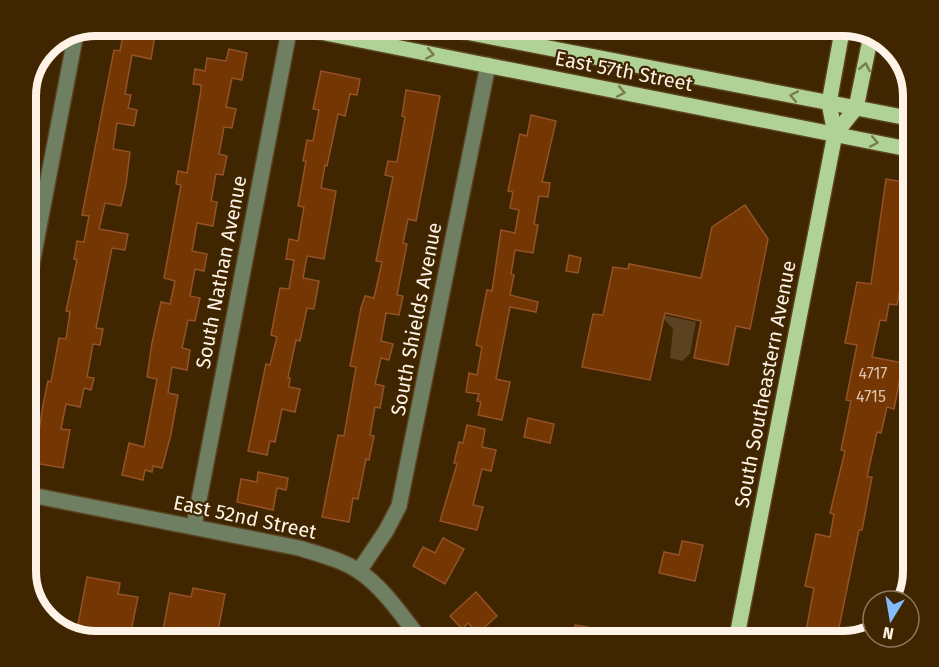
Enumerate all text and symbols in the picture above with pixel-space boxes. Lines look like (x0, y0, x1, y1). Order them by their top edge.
street label: East 57th Street (553, 46, 696, 96)
one-way arrow (425, 47, 435, 60)
one-way arrow (858, 63, 871, 73)
one-way arrow (616, 85, 626, 98)
one-way arrow (790, 90, 800, 103)
one-way arrow (869, 135, 879, 148)
street label: South Nathan Avenue (190, 173, 252, 371)
street label: South Shields Avenue (385, 220, 447, 418)
street label: South Southeastern Avenue (729, 258, 801, 510)
house number: 4717 (859, 364, 887, 383)
house number: 4715 (856, 387, 886, 406)
street label: East 52nd Street (171, 490, 320, 544)
north arrow (861, 589, 921, 649)
text: N (881, 623, 895, 644)

